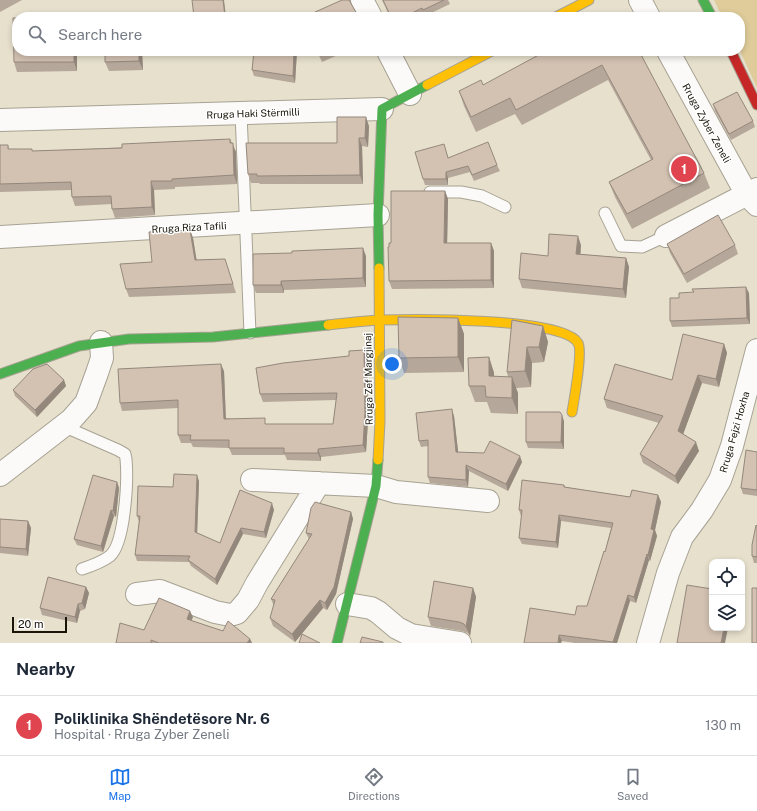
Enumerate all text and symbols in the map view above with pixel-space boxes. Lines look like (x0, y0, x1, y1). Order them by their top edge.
search box (12, 12, 745, 56)
icon: search (26, 23, 48, 45)
text: Search here (58, 26, 142, 43)
street label: Rruga Zyber Zeneli (680, 81, 734, 165)
street label: Rruga Haki Stërmilli (206, 105, 300, 121)
pin: 1 (671, 154, 697, 184)
street label: Rruga Riza Tafili (151, 219, 227, 235)
street label: Rruga Zef Margjinaj (361, 333, 375, 425)
your location (382, 354, 402, 374)
street label: Rruga Fejzi Hoxha (717, 390, 751, 474)
map controls (709, 559, 745, 631)
button: locate (709, 559, 745, 595)
button: layers (709, 595, 745, 631)
scale bar (12, 615, 67, 634)
text: 20 m (18, 618, 43, 630)
text: Nearby (16, 659, 75, 679)
text: Poliklinika Shëndetësore Nr. 6 (54, 710, 270, 727)
text: 1 (26, 718, 32, 733)
text: 130 m (705, 718, 741, 733)
text: Hospital · Rruga Zyber Zeneli (54, 727, 229, 742)
tab: Map (109, 766, 131, 802)
tab: Directions (348, 766, 400, 802)
tab: Saved (617, 766, 648, 802)

